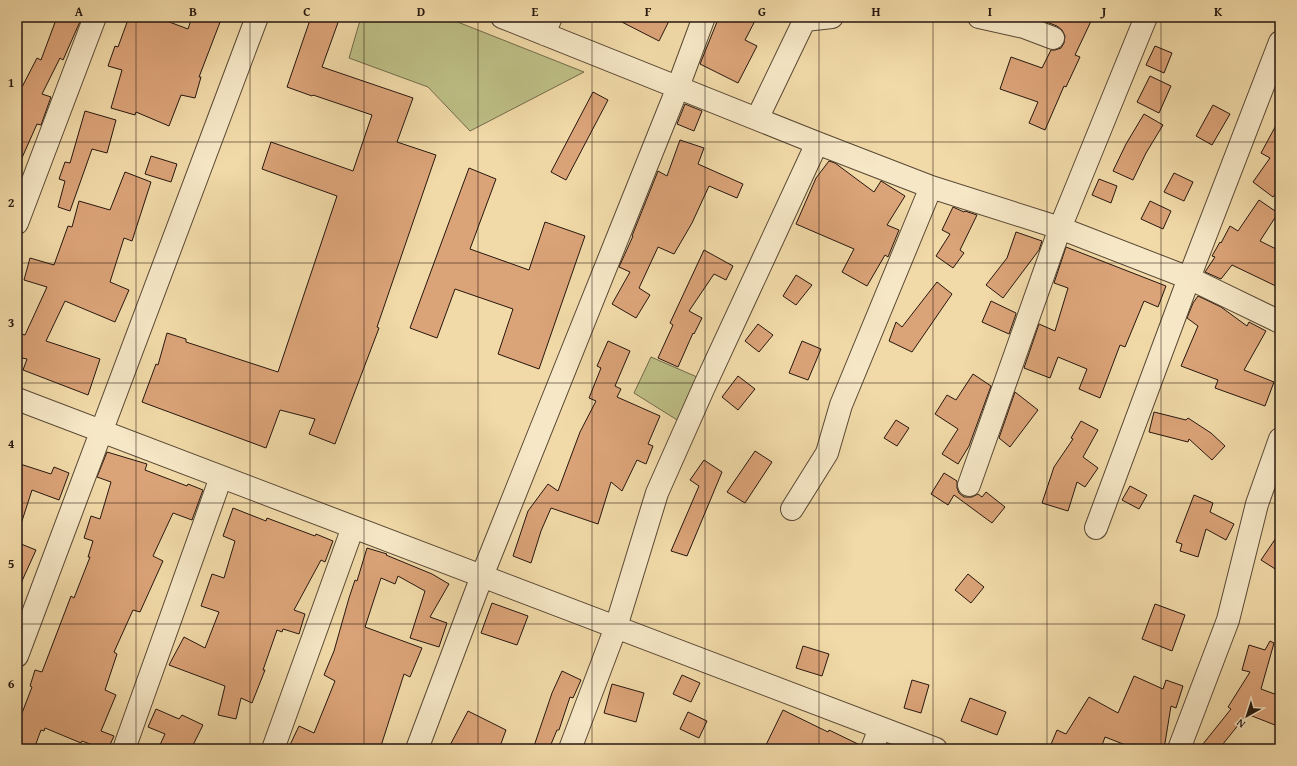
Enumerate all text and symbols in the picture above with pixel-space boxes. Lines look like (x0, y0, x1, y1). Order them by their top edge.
text: A (75, 2, 84, 21)
text: B (189, 2, 197, 21)
text: C (303, 2, 311, 21)
text: D (417, 2, 425, 21)
text: E (532, 2, 539, 21)
text: F (645, 2, 652, 21)
text: G (758, 2, 766, 21)
text: H (871, 2, 881, 21)
text: I (988, 2, 992, 21)
text: J (1100, 2, 1107, 21)
text: K (1214, 2, 1223, 21)
text: 1 (8, 73, 14, 92)
text: 2 (8, 193, 15, 212)
text: 3 (8, 313, 14, 332)
text: 4 (8, 434, 15, 453)
text: 5 (8, 554, 15, 573)
text: 6 (8, 674, 15, 693)
north arrow (1227, 696, 1267, 736)
text: N (1232, 715, 1249, 732)

